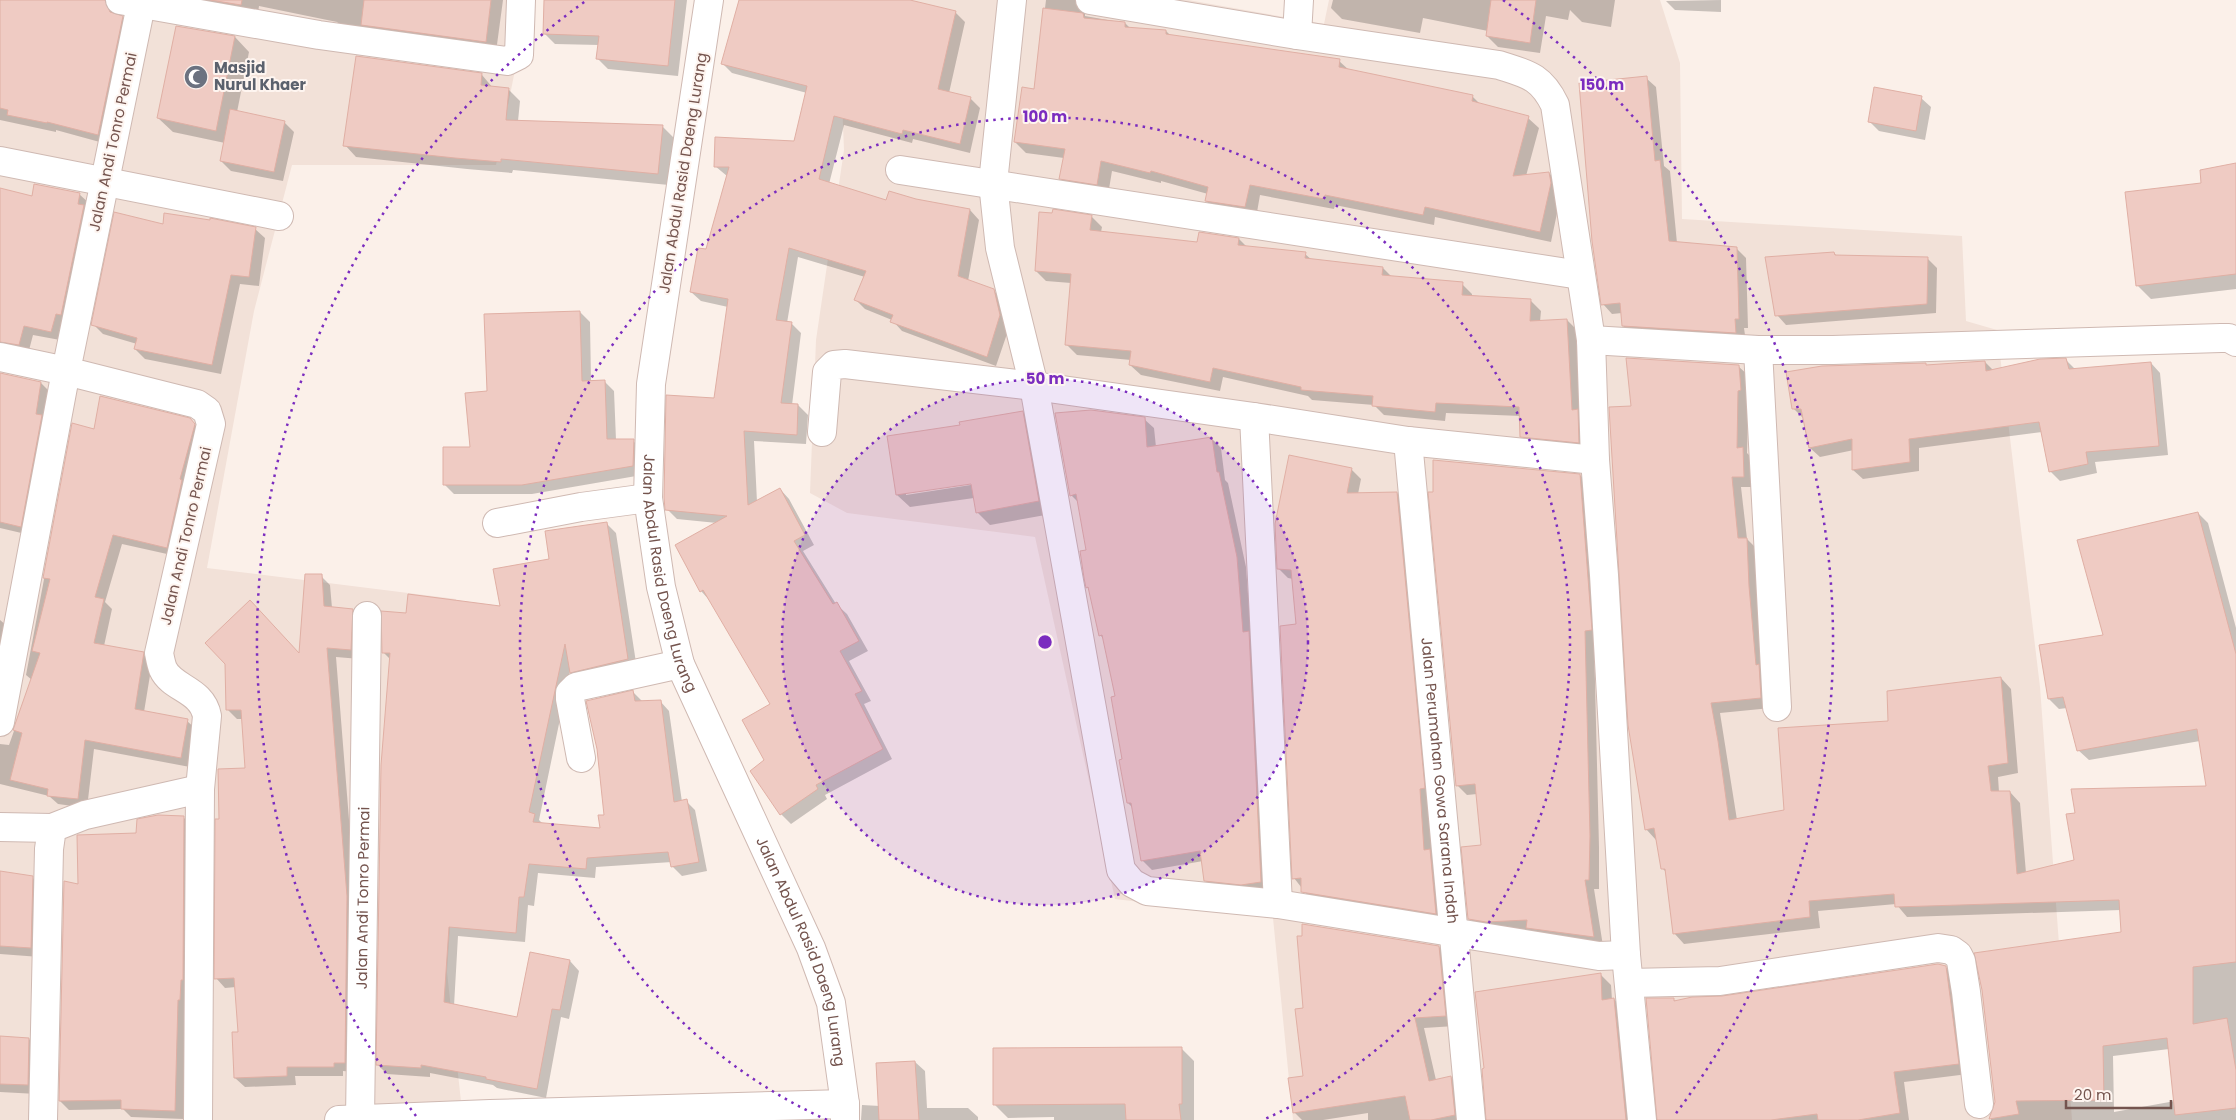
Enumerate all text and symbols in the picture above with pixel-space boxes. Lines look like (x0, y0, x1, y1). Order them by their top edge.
street label: Jalan Andi Tonro Permai (83, 50, 142, 233)
street label: Jalan Abdul Rasid Daeng Lurang (653, 51, 712, 295)
place label: Masjid Nurul Khaer (214, 57, 307, 95)
mosque icon: Masjid Nurul Khaer (183, 64, 209, 90)
text: 150 m (1580, 74, 1624, 95)
text: 100 m (1023, 106, 1067, 127)
text: 50 m (1026, 368, 1064, 389)
street label: Jalan Andi Tonro Permai (155, 445, 216, 627)
street label: Jalan Abdul Rasid Daeng Lurang (638, 454, 703, 696)
centre of rings (1036, 633, 1054, 651)
street label: Jalan Perumahan Gowa Sarana Indah (1416, 637, 1464, 924)
street label: Jalan Andi Tonro Permai (351, 807, 374, 989)
street label: Jalan Abdul Rasid Daeng Lurang (751, 833, 851, 1068)
scale bar (2066, 1078, 2171, 1110)
text: 20 m (2074, 1084, 2112, 1105)

